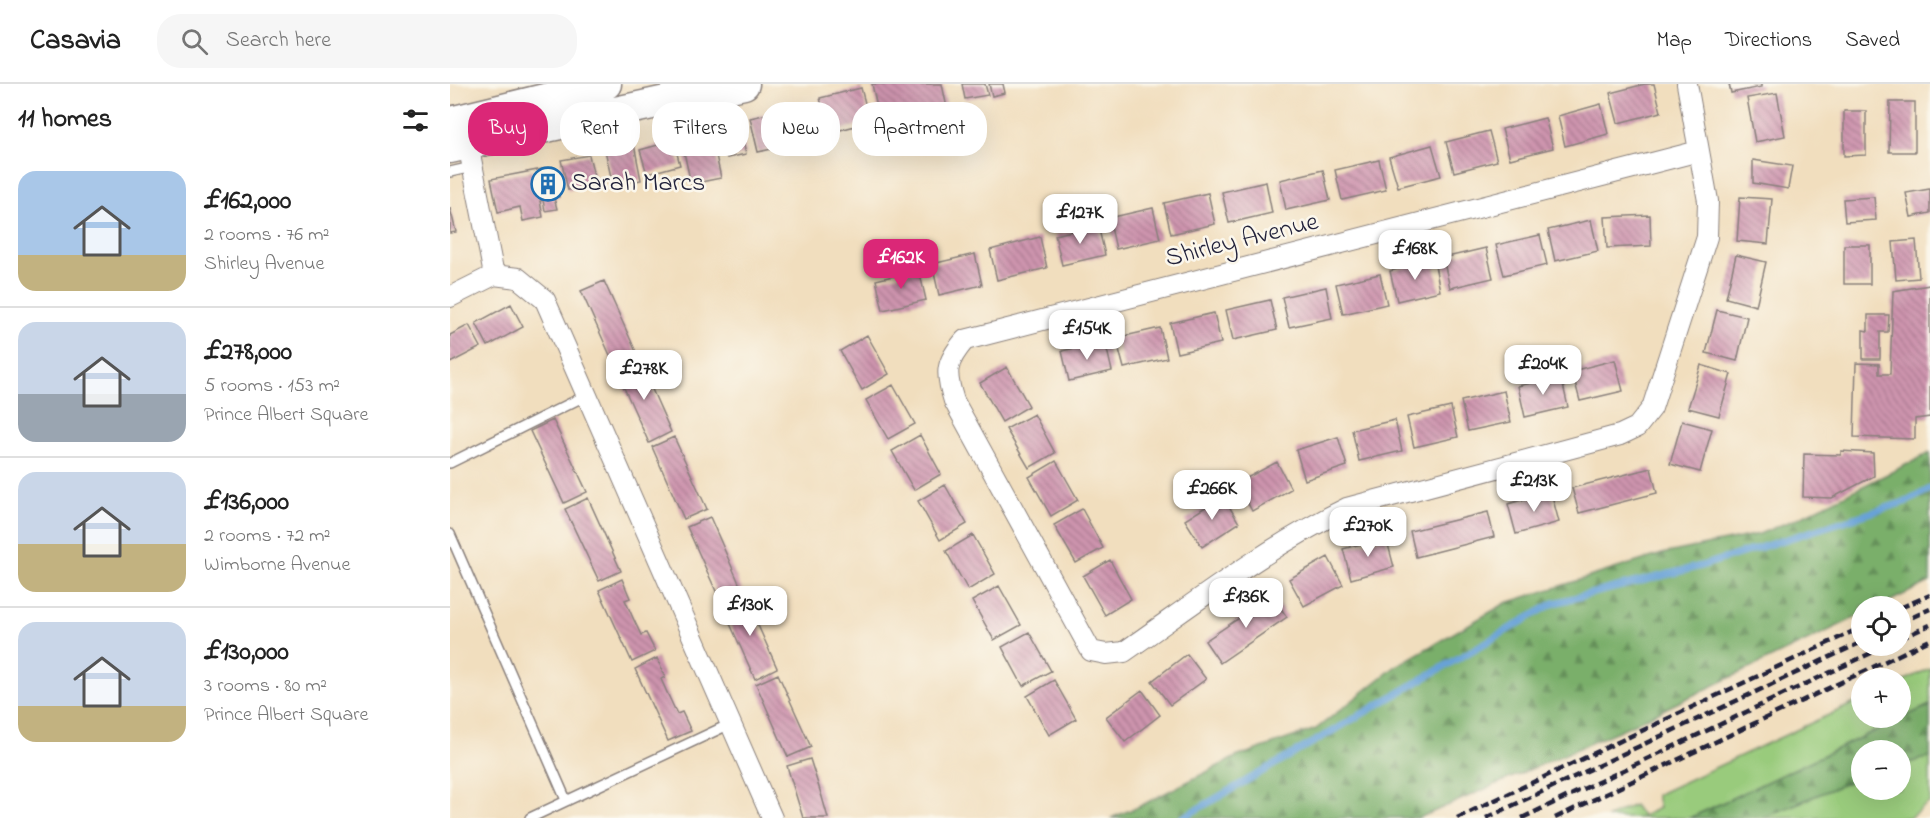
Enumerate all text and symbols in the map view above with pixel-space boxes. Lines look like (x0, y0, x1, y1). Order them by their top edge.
search box (157, 14, 577, 68)
text: Casavia (30, 21, 121, 62)
icon: search (178, 25, 211, 58)
text: Search here (226, 25, 331, 57)
text: Map (1656, 26, 1692, 56)
text: Directions (1725, 26, 1812, 56)
text: Saved (1845, 26, 1900, 56)
text: 11 homes (18, 101, 112, 139)
chip: Buy (468, 102, 548, 156)
chip: Rent (560, 102, 640, 156)
chip: Filters (652, 102, 749, 156)
chip: New (761, 102, 840, 156)
chip: Apartment (852, 102, 987, 156)
icon: filters (399, 104, 432, 137)
place label: Sarah Marcs (571, 165, 705, 203)
building icon: Sarah Marcs (530, 166, 566, 202)
text: £162,000 (204, 183, 291, 221)
pin: £127K (1038, 194, 1122, 245)
icon: home (66, 195, 138, 267)
text: £127K (1057, 199, 1103, 228)
street label: Shirley Avenue (1161, 204, 1323, 278)
text: 2 rooms · 76 m² (204, 221, 329, 250)
pin: £168K (1373, 230, 1457, 281)
text: £168K (1393, 235, 1437, 264)
pin: £162K (859, 239, 943, 290)
text: £162K (877, 244, 925, 273)
text: Shirley Avenue (204, 250, 324, 279)
pin: £154K (1045, 310, 1129, 361)
text: £154K (1063, 315, 1111, 344)
text: £278,000 (204, 334, 292, 372)
pin: £204K (1501, 345, 1585, 396)
icon: home (66, 346, 138, 418)
pin: £278K (602, 350, 686, 401)
text: £204K (1518, 350, 1568, 379)
text: £278K (620, 355, 668, 384)
text: 5 rooms · 153 m² (204, 372, 340, 401)
text: Prince Albert Square (204, 401, 369, 430)
pin: £213K (1492, 462, 1576, 513)
text: £213K (1511, 467, 1557, 496)
pin: £266K (1170, 470, 1254, 521)
text: £266K (1187, 475, 1237, 504)
text: £136,000 (204, 484, 289, 522)
icon: home (66, 496, 138, 568)
pin: £270K (1326, 507, 1410, 558)
text: £270K (1343, 512, 1393, 541)
text: 2 rooms · 72 m² (204, 522, 331, 551)
text: Wimborne Avenue (204, 551, 350, 580)
pin: £136K (1204, 578, 1288, 629)
text: £136K (1223, 583, 1269, 612)
pin: £130K (708, 586, 792, 637)
text: £130K (727, 591, 773, 620)
map controls (1851, 596, 1911, 800)
button: locate (1851, 596, 1911, 656)
text: £130,000 (204, 634, 289, 672)
icon: home (66, 646, 138, 718)
button: + (1851, 668, 1911, 728)
text: 3 rooms · 80 m² (204, 672, 327, 701)
text: Prince Albert Square (204, 701, 369, 730)
button: − (1851, 740, 1911, 800)

